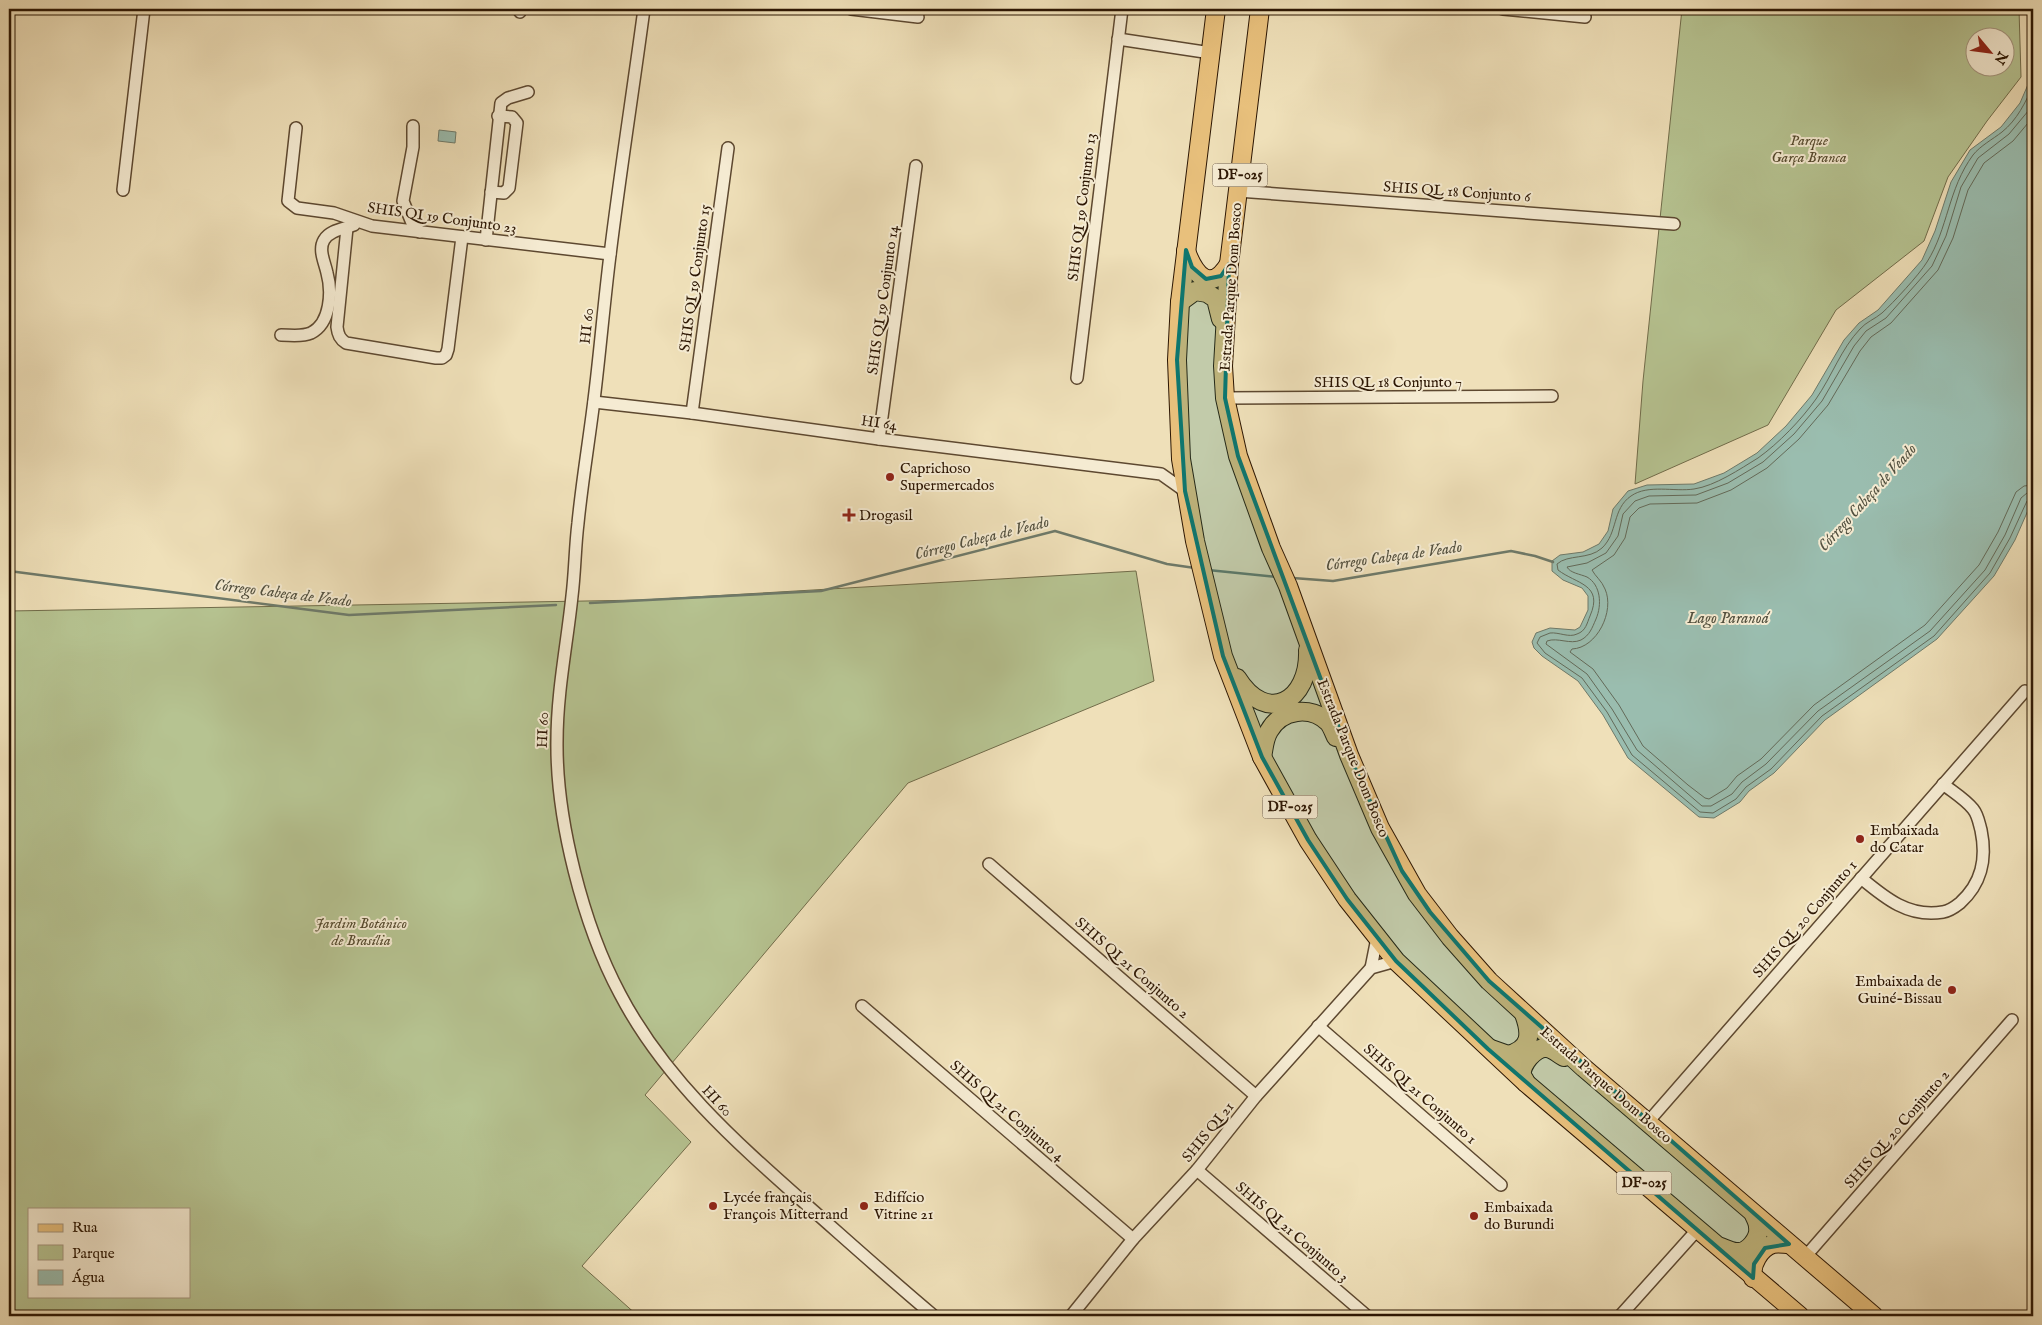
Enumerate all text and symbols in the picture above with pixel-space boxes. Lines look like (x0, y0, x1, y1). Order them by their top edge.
north arrow (1964, 28, 2014, 78)
text: N (1990, 47, 2012, 67)
park label: Parque Garça Branca (1771, 131, 1847, 167)
street label: SHIS QI 19 Conjunto 13 (1064, 132, 1100, 282)
road number: DF-025 (1212, 164, 1268, 186)
street label: SHIS QL 18 Conjunto 6 (1383, 177, 1532, 207)
street label: SHIS QI 19 Conjunto 23 (366, 198, 518, 238)
street label: Estrada Parque Dom Bosco (1216, 202, 1246, 372)
street label: SHIS QI 19 Conjunto 15 (675, 203, 715, 353)
street label: SHIS QI 19 Conjunto 14 (863, 223, 903, 376)
street label: HI 60 (576, 307, 598, 345)
street label: SHIS QL 18 Conjunto 7 (1314, 373, 1462, 392)
street label: HI 64 (860, 411, 899, 435)
water label: Córrego Cabeça de Veado (1814, 440, 1922, 556)
place label: Caprichoso Supermercados (900, 459, 994, 495)
marker: Caprichoso Supermercados (884, 471, 896, 483)
place label: Drogasil (859, 506, 914, 525)
marker: Drogasil (843, 509, 855, 521)
water label: Córrego Cabeça de Veado (913, 513, 1051, 565)
water label: Córrego Cabeça de Veado (1324, 537, 1464, 576)
water label: Córrego Cabeça de Veado (213, 576, 353, 612)
water label: Lago Paranoá (1686, 609, 1771, 629)
street label: Estrada Parque Dom Bosco (1312, 676, 1394, 840)
street label: HI 60 (533, 712, 553, 748)
road number: DF-025 (1262, 796, 1318, 819)
place label: Embaixada do Catar (1870, 821, 1939, 857)
marker: Embaixada do Catar (1854, 833, 1866, 845)
street label: SHIS QL 20 Conjunto 1 (1749, 856, 1861, 982)
street label: SHIS QI 21 Conjunto 2 (1071, 913, 1193, 1023)
park label: Jardim Botânico de Brasília (315, 914, 407, 950)
place label: Embaixada de Guiné-Bissau (1855, 972, 1942, 1008)
marker: Embaixada de Guiné-Bissau (1946, 984, 1958, 996)
street label: Estrada Parque Dom Bosco (1536, 1022, 1676, 1148)
street label: SHIS QI 21 Conjunto 1 (1360, 1040, 1480, 1148)
street label: SHIS QI 21 Conjunto 4 (946, 1056, 1069, 1166)
street label: SHIS QL 20 Conjunto 2 (1840, 1066, 1954, 1192)
street label: HI 60 (698, 1081, 736, 1121)
street label: SHIS QI 21 (1178, 1098, 1238, 1166)
road number: DF-025 (1616, 1172, 1672, 1194)
street label: SHIS QI 21 Conjunto 3 (1232, 1178, 1352, 1286)
place label: Lycée français François Mitterrand (723, 1188, 849, 1224)
place label: Edifício Vitrine 21 (873, 1188, 933, 1224)
place label: Embaixada do Burundi (1484, 1198, 1554, 1234)
marker: Lycée français François Mitterrand (707, 1200, 719, 1212)
marker: Edifício Vitrine 21 (858, 1200, 870, 1212)
legend (28, 1208, 190, 1298)
marker: Embaixada do Burundi (1468, 1210, 1480, 1222)
text: Rua (72, 1218, 98, 1237)
text: Parque (72, 1244, 115, 1263)
text: Água (71, 1268, 105, 1287)

